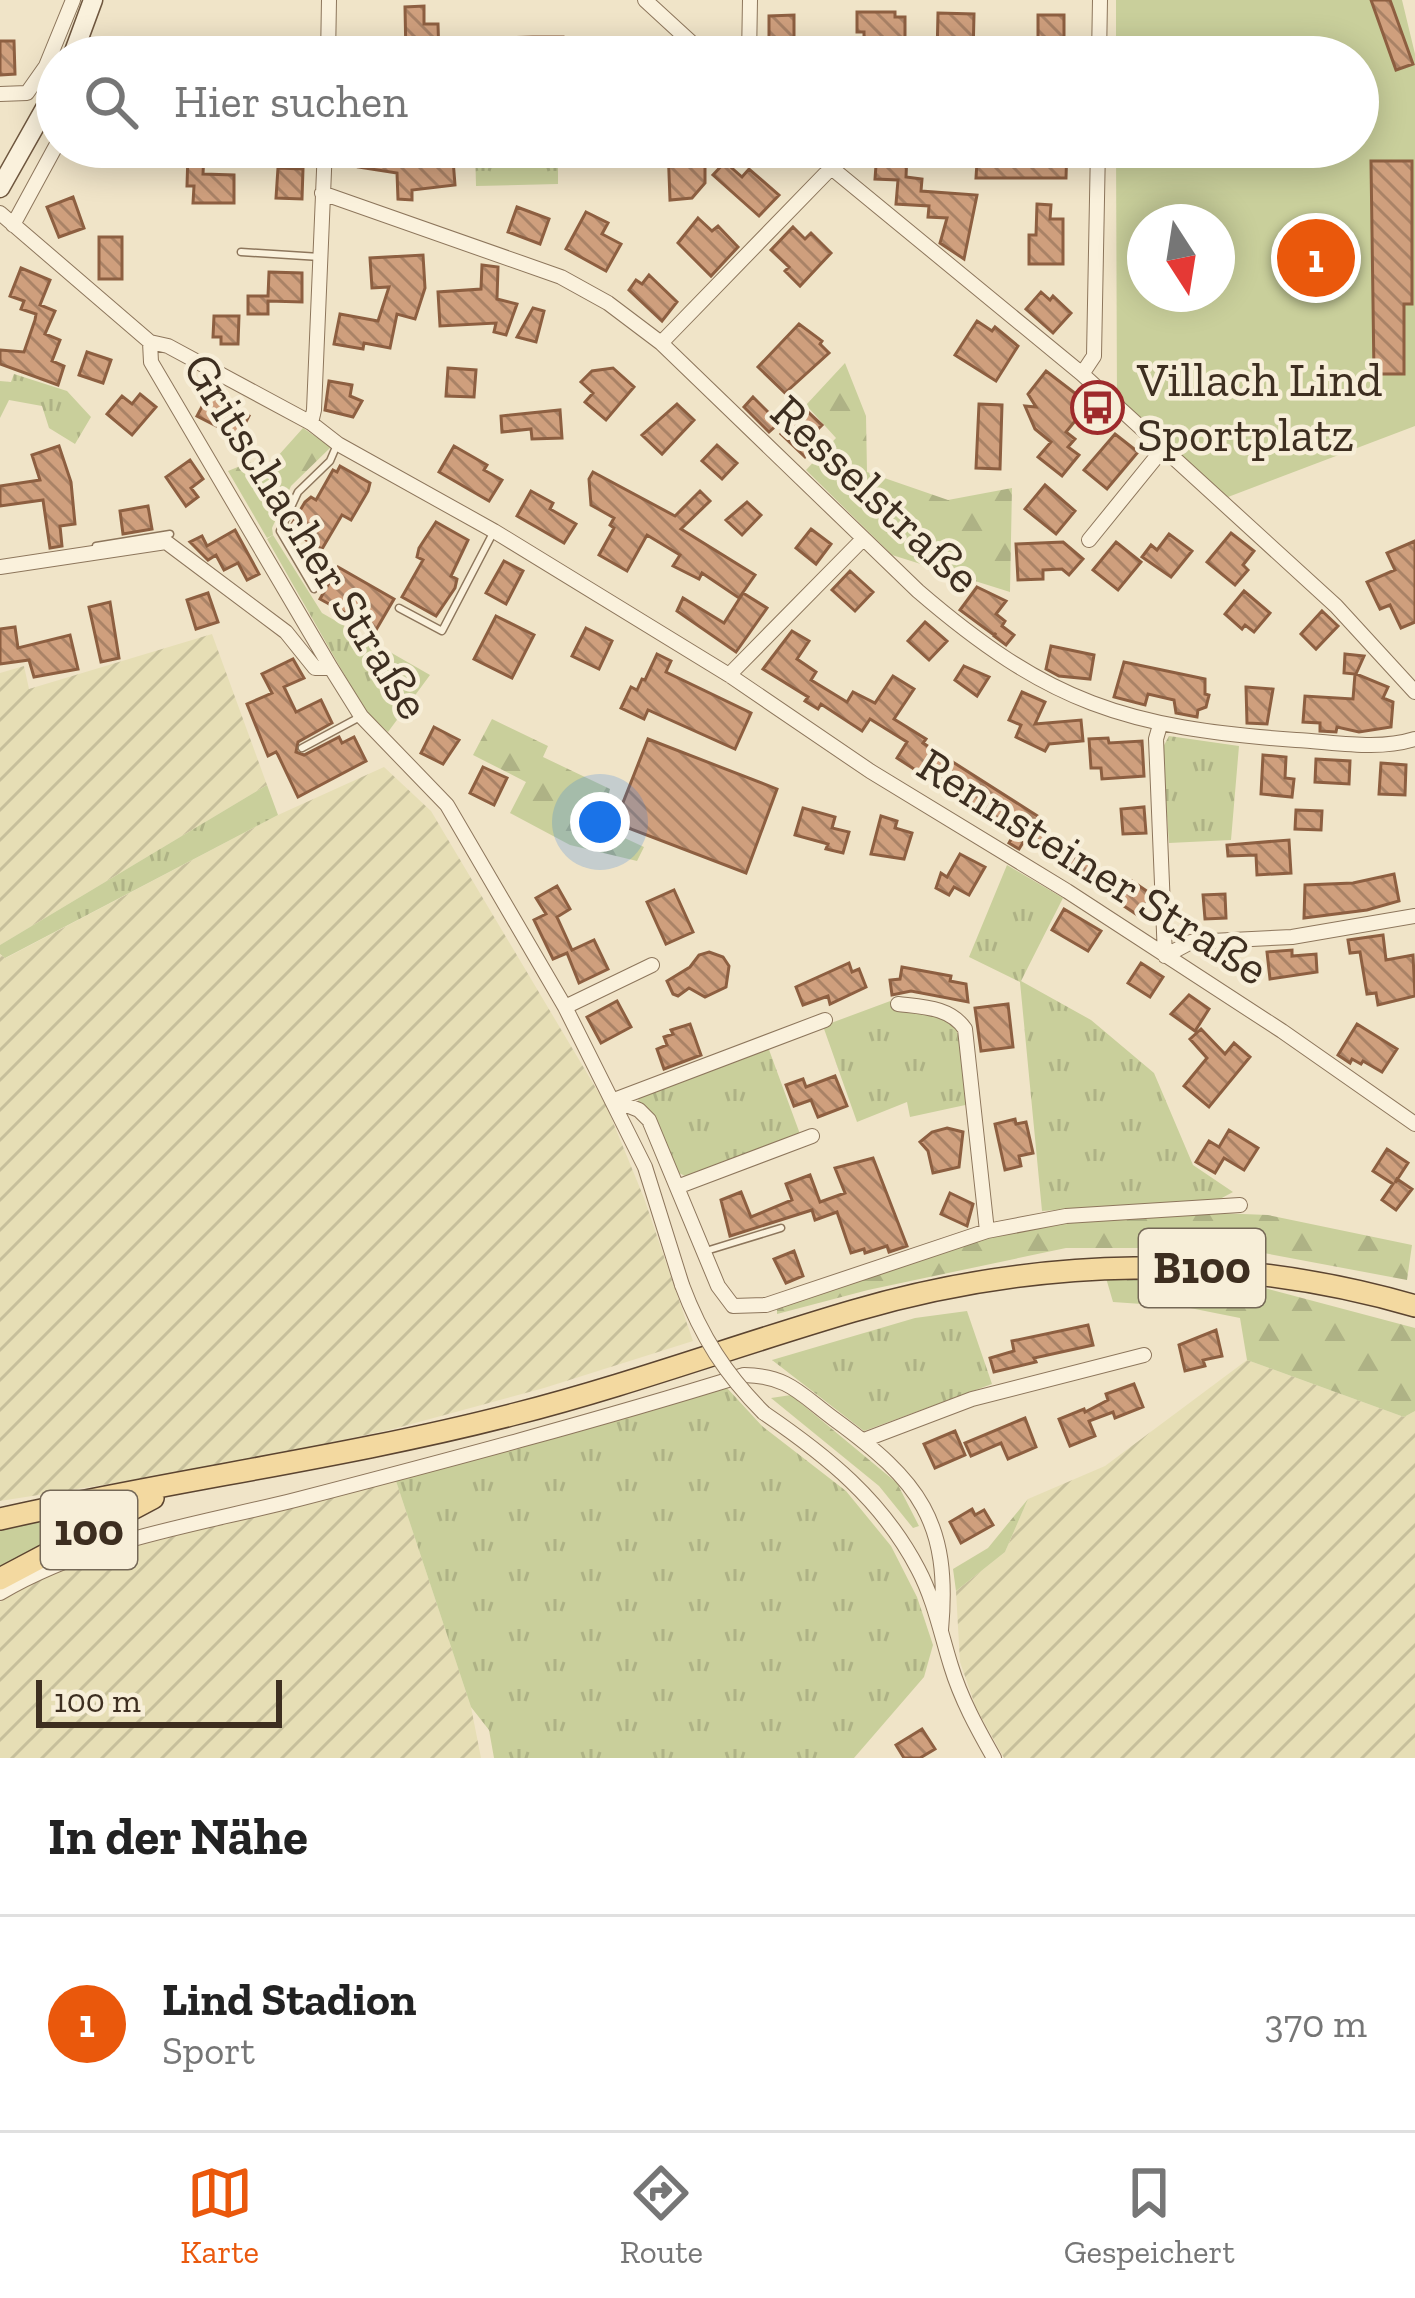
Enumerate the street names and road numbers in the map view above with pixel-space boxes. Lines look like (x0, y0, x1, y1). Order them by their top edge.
street label: Gritschacher Straße (171, 343, 443, 729)
street label: Resselstraße (760, 383, 992, 605)
street label: Rennsteiner Straße (907, 735, 1279, 997)
road number: B100 (1139, 1229, 1265, 1307)
road number: 100 (41, 1491, 137, 1569)

